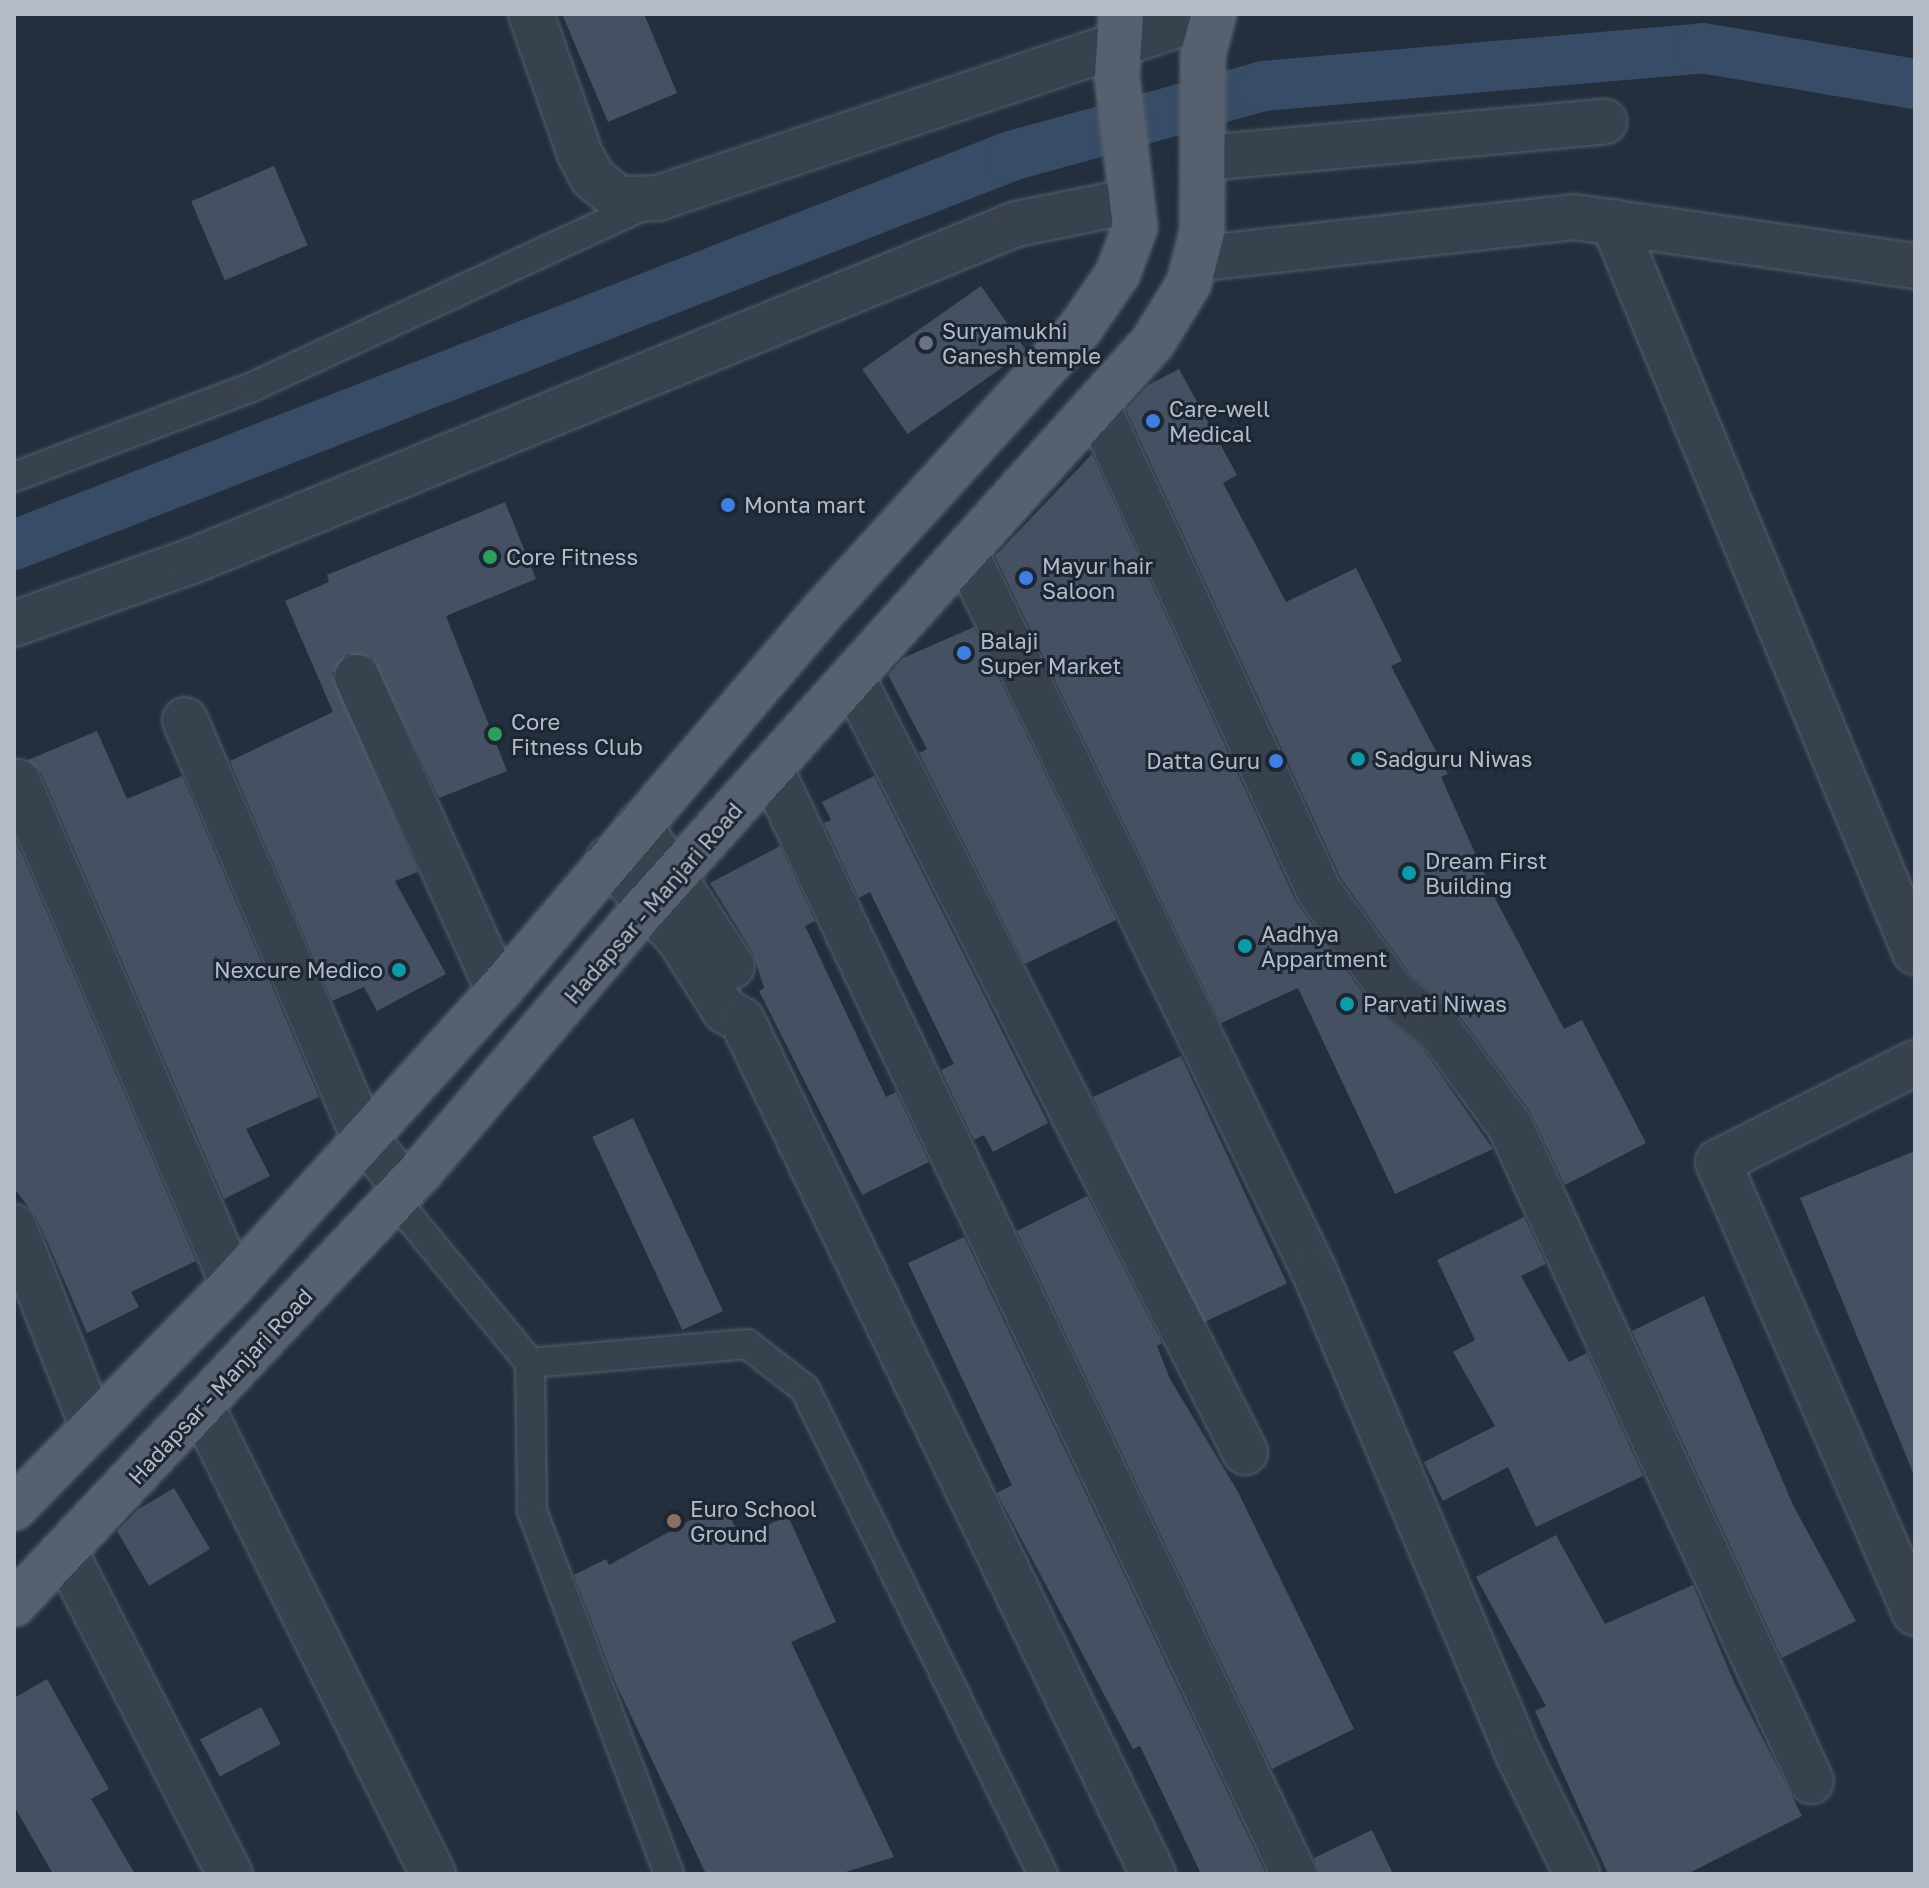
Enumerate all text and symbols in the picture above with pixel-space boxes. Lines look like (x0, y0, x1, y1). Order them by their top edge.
place label: Suryamukhi Ganesh temple (942, 317, 1101, 368)
marker: Suryamukhi Ganesh temple (917, 334, 935, 352)
place label: Care-well Medical (1169, 395, 1270, 446)
marker: Care-well Medical (1144, 412, 1162, 430)
place label: Monta mart (744, 492, 866, 518)
marker: Monta mart (719, 496, 737, 514)
place label: Core Fitness (506, 544, 638, 570)
marker: Core Fitness (481, 548, 499, 566)
place label: Mayur hair Saloon (1042, 552, 1153, 604)
marker: Mayur hair Saloon (1017, 569, 1035, 587)
place label: Balaji Super Market (980, 627, 1121, 678)
marker: Balaji Super Market (955, 644, 973, 662)
place label: Core Fitness Club (511, 708, 643, 760)
marker: Core Fitness Club (486, 725, 504, 743)
place label: Sadguru Niwas (1374, 746, 1532, 772)
place label: Datta Guru (1146, 748, 1260, 774)
marker: Sadguru Niwas (1349, 750, 1367, 768)
marker: Datta Guru (1267, 752, 1285, 770)
street label: Hadapsar - Manjari Road (558, 797, 748, 1009)
place label: Dream First Building (1425, 847, 1547, 898)
marker: Dream First Building (1400, 864, 1418, 882)
place label: Aadhya Appartment (1261, 920, 1387, 972)
marker: Aadhya Appartment (1236, 937, 1254, 955)
place label: Nexcure Medico (214, 957, 383, 983)
marker: Nexcure Medico (390, 961, 408, 979)
place label: Parvati Niwas (1363, 991, 1507, 1017)
marker: Parvati Niwas (1338, 995, 1356, 1013)
street label: Hadapsar - Manjari Road (122, 1283, 318, 1489)
place label: Euro School Ground (690, 1495, 817, 1546)
marker: Euro School Ground (665, 1512, 683, 1530)

